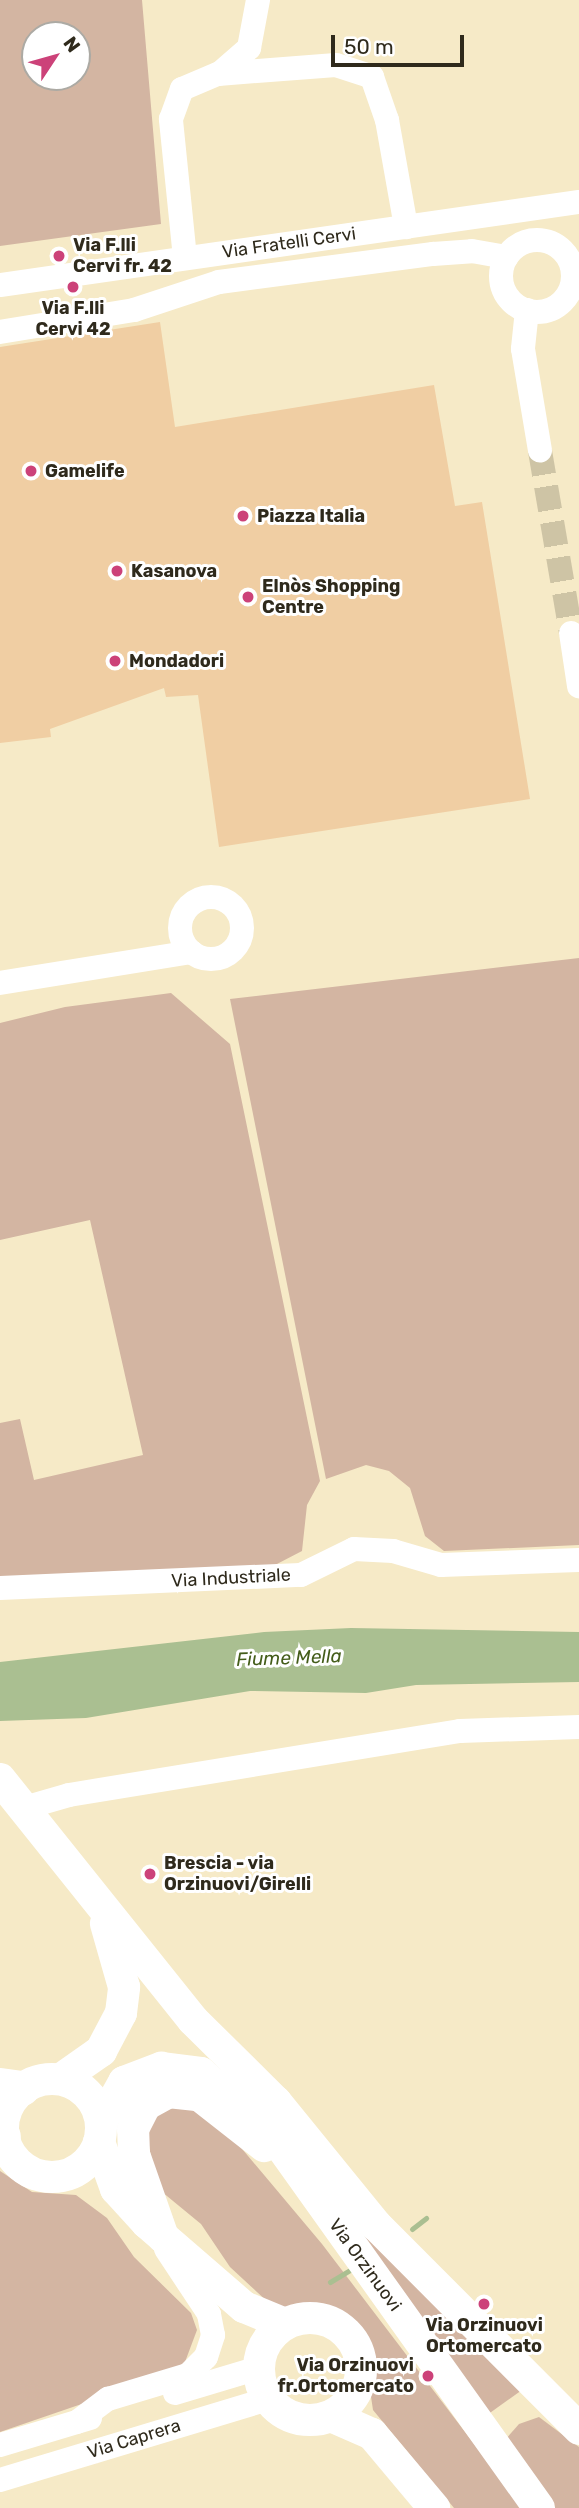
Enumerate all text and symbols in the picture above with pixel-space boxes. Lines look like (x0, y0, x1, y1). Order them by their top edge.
north arrow (21, 21, 91, 91)
scale bar (334, 21, 467, 65)
text: N (58, 32, 85, 57)
text: 50 m (344, 34, 394, 59)
street label: Via Fratelli Cervi (221, 223, 357, 263)
place label: Via F.lli Cervi fr. 42 (73, 235, 172, 278)
marker: Via F.lli Cervi fr. 42 (51, 248, 67, 264)
marker: Via F.lli Cervi 42 (65, 279, 81, 295)
place label: Via F.lli Cervi 42 (35, 298, 111, 340)
place label: Gamelife (45, 460, 125, 482)
marker: Gamelife (23, 463, 39, 479)
place label: Piazza Italia (257, 505, 365, 527)
marker: Piazza Italia (235, 508, 251, 524)
place label: Kasanova (131, 560, 217, 582)
marker: Kasanova (109, 563, 125, 579)
place label: Elnòs Shopping Centre (262, 576, 400, 618)
marker: Elnòs Shopping Centre (240, 589, 256, 605)
place label: Mondadori (129, 650, 224, 672)
marker: Mondadori (107, 653, 123, 669)
street label: Via Industriale (171, 1564, 291, 1592)
water label: Fiume Mella (236, 1645, 342, 1671)
place label: Brescia - via Orzinuovi/Girelli (164, 1853, 311, 1896)
marker: Brescia - via Orzinuovi/Girelli (142, 1866, 158, 1882)
street label: Via Orzinuovi (324, 2215, 406, 2315)
marker: Via Orzinuovi Ortomercato (476, 2296, 492, 2312)
place label: Via Orzinuovi Ortomercato (425, 2315, 543, 2358)
place label: Via Orzinuovi fr.Ortomercato (278, 2355, 414, 2398)
marker: Via Orzinuovi fr.Ortomercato (420, 2368, 436, 2384)
street label: Via Caprera (85, 2415, 183, 2463)

